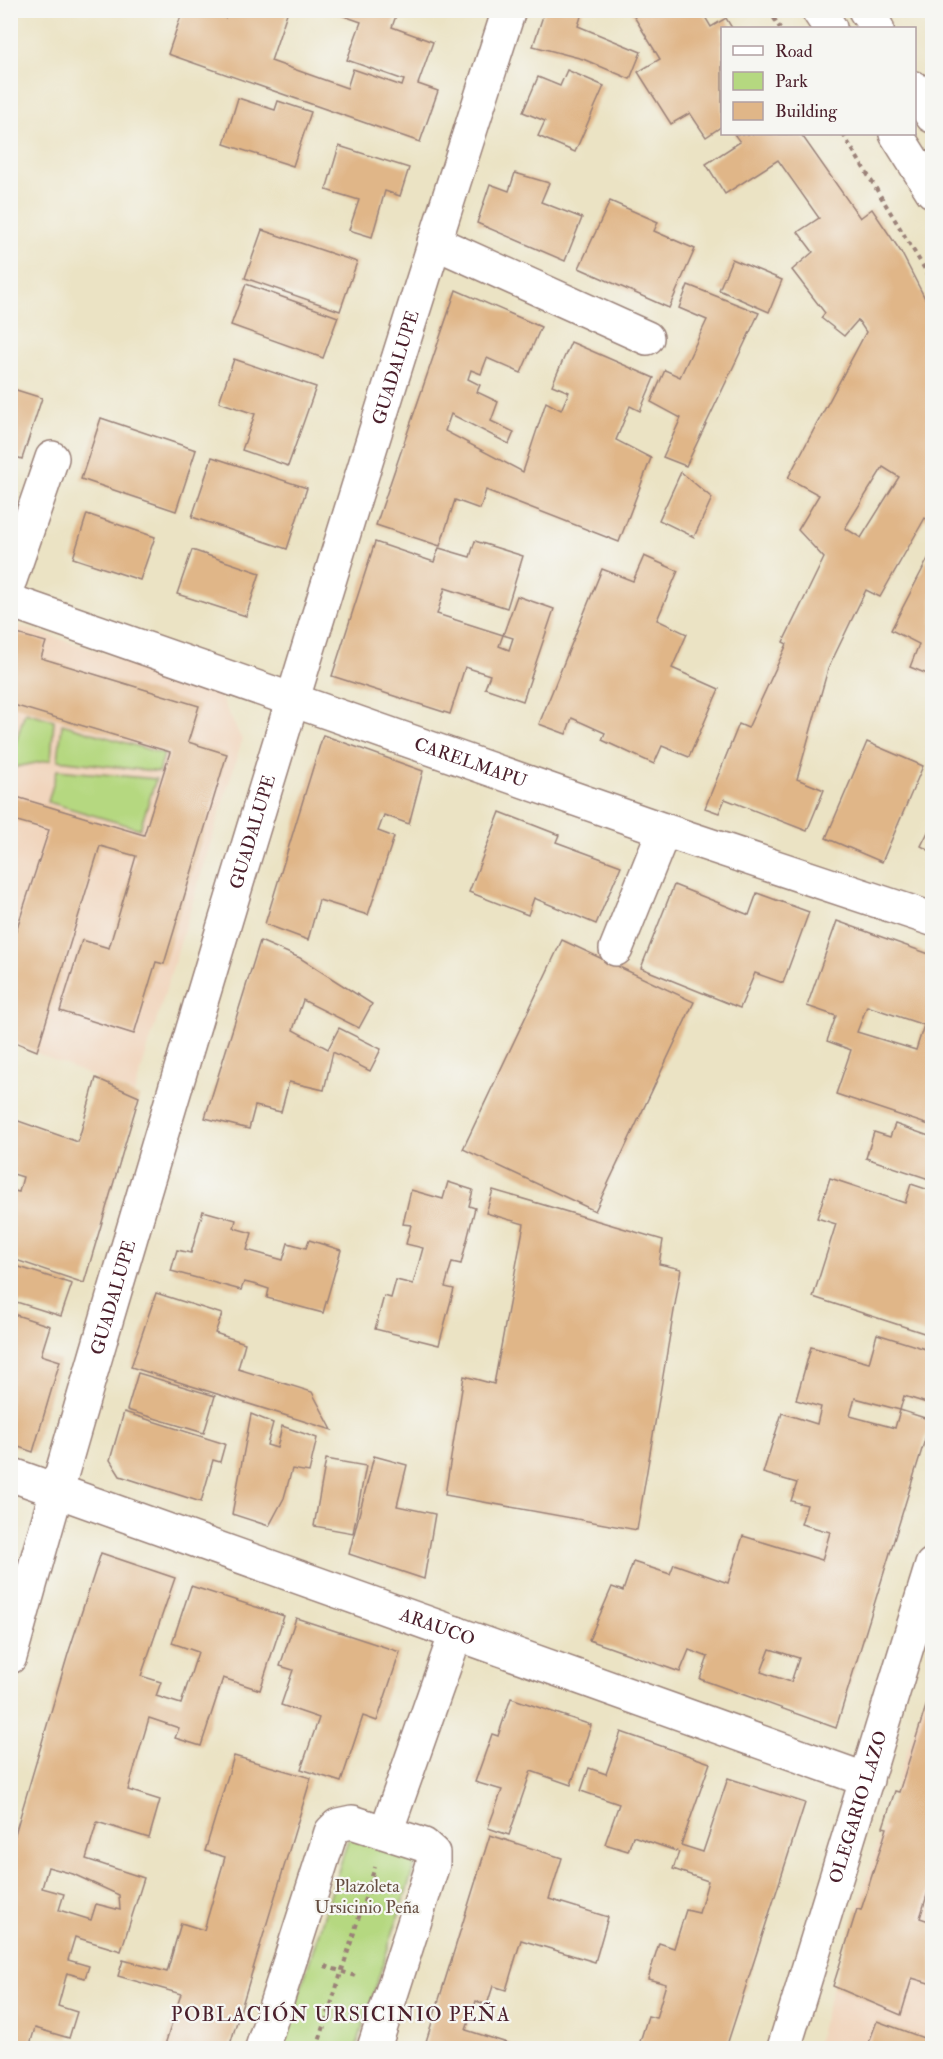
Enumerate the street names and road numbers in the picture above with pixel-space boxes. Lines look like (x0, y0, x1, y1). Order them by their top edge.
street label: GUADALUPE (367, 308, 425, 427)
street label: CARELMAPU (411, 732, 530, 793)
street label: GUADALUPE (225, 772, 281, 892)
street label: GUADALUPE (86, 1237, 141, 1358)
street label: ARAUCO (396, 1603, 478, 1651)
street label: OLEGARIO LAZO (824, 1728, 893, 1886)

